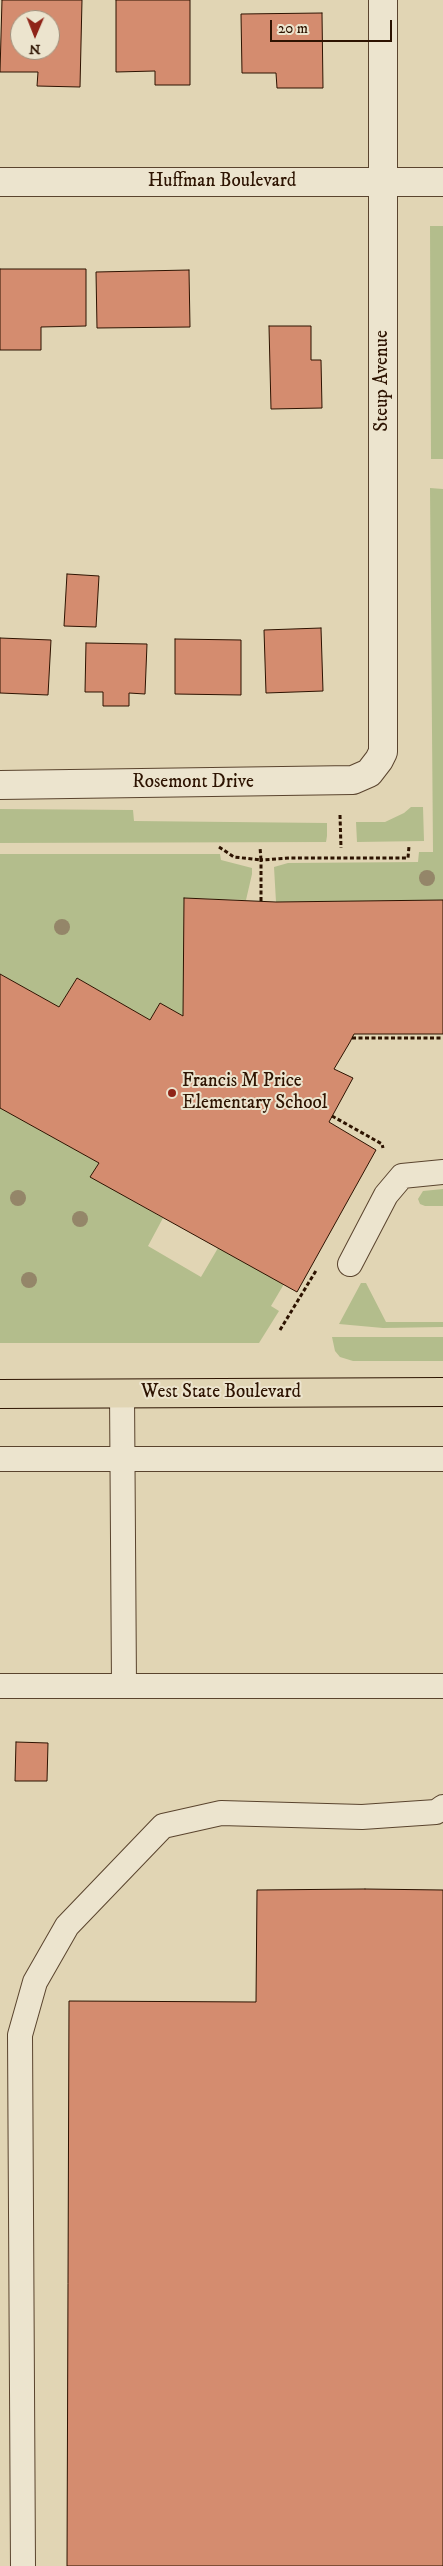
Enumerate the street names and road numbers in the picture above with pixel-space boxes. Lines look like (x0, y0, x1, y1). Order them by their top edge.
street label: Huffman Boulevard (148, 171, 296, 193)
street label: Steup Avenue (372, 330, 394, 432)
street label: Rosemont Drive (132, 772, 254, 794)
street label: West State Boulevard (141, 1382, 301, 1404)

